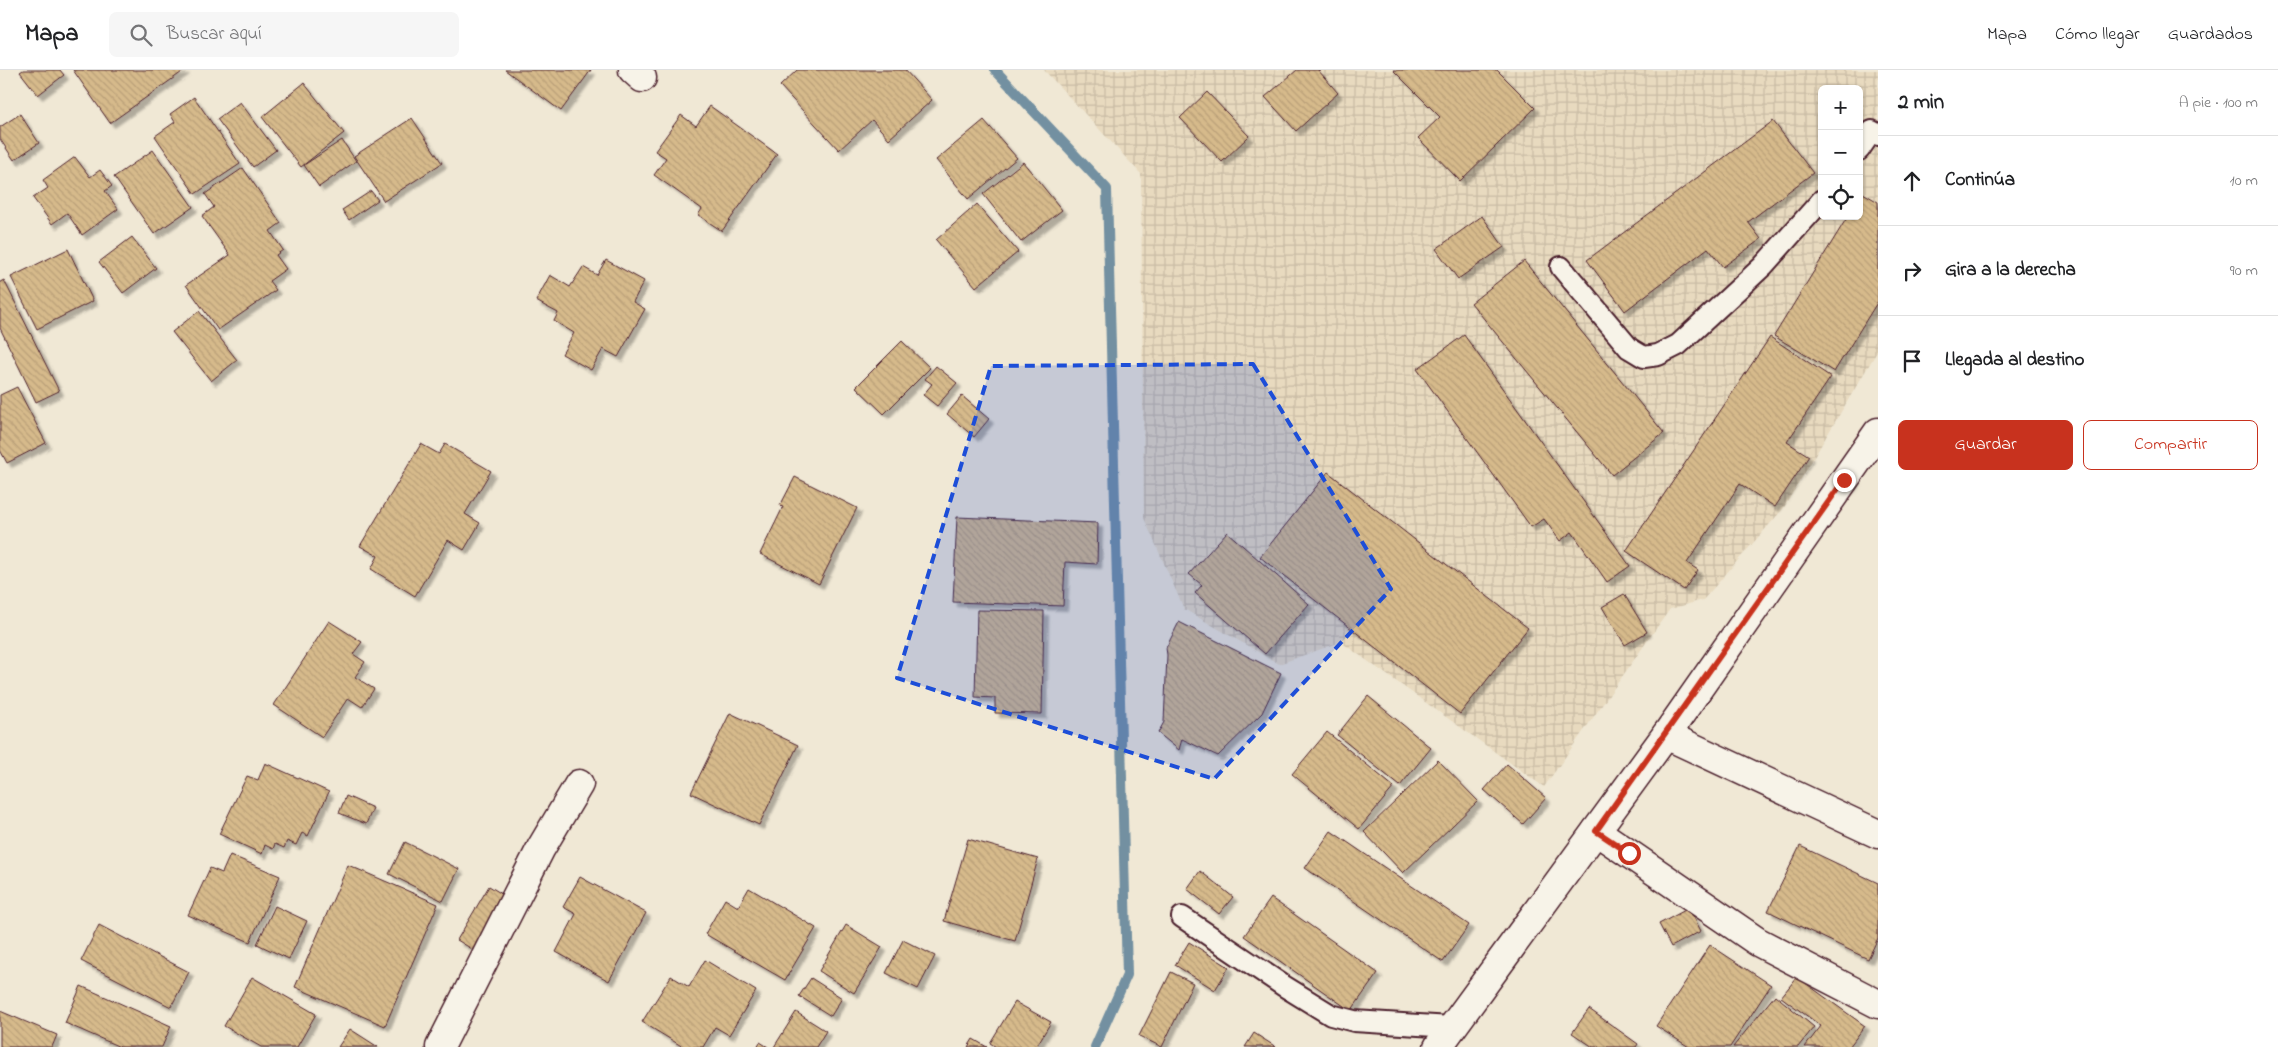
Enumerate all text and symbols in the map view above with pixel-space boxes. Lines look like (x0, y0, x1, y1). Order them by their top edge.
search box (109, 12, 459, 57)
text: Mapa (25, 17, 79, 52)
icon: search (127, 21, 155, 49)
text: Buscar aquí (167, 21, 262, 48)
text: Mapa (1987, 22, 2027, 48)
text: Cómo llegar (2055, 22, 2140, 48)
text: Guardados (2168, 22, 2253, 48)
map controls (1818, 85, 1863, 220)
button: + (1818, 85, 1863, 130)
text: 2 min (1898, 88, 1944, 118)
text: A pie · 100 m (2179, 91, 2258, 115)
button: − (1818, 130, 1863, 175)
icon: ahead (1898, 167, 1926, 195)
text: Continúa (1945, 167, 2015, 194)
text: 10 m (2230, 169, 2258, 193)
button: locate (1818, 175, 1863, 220)
icon: right (1898, 257, 1926, 285)
text: Gira a la derecha (1945, 257, 2076, 284)
text: 90 m (2230, 259, 2258, 283)
icon: arrive (1898, 347, 1926, 375)
text: Llegada al destino (1945, 347, 2084, 374)
button: Guardar (1898, 420, 2073, 470)
button: Compartir (2083, 420, 2258, 470)
route end (1833, 469, 1856, 492)
route start (1618, 842, 1641, 865)

